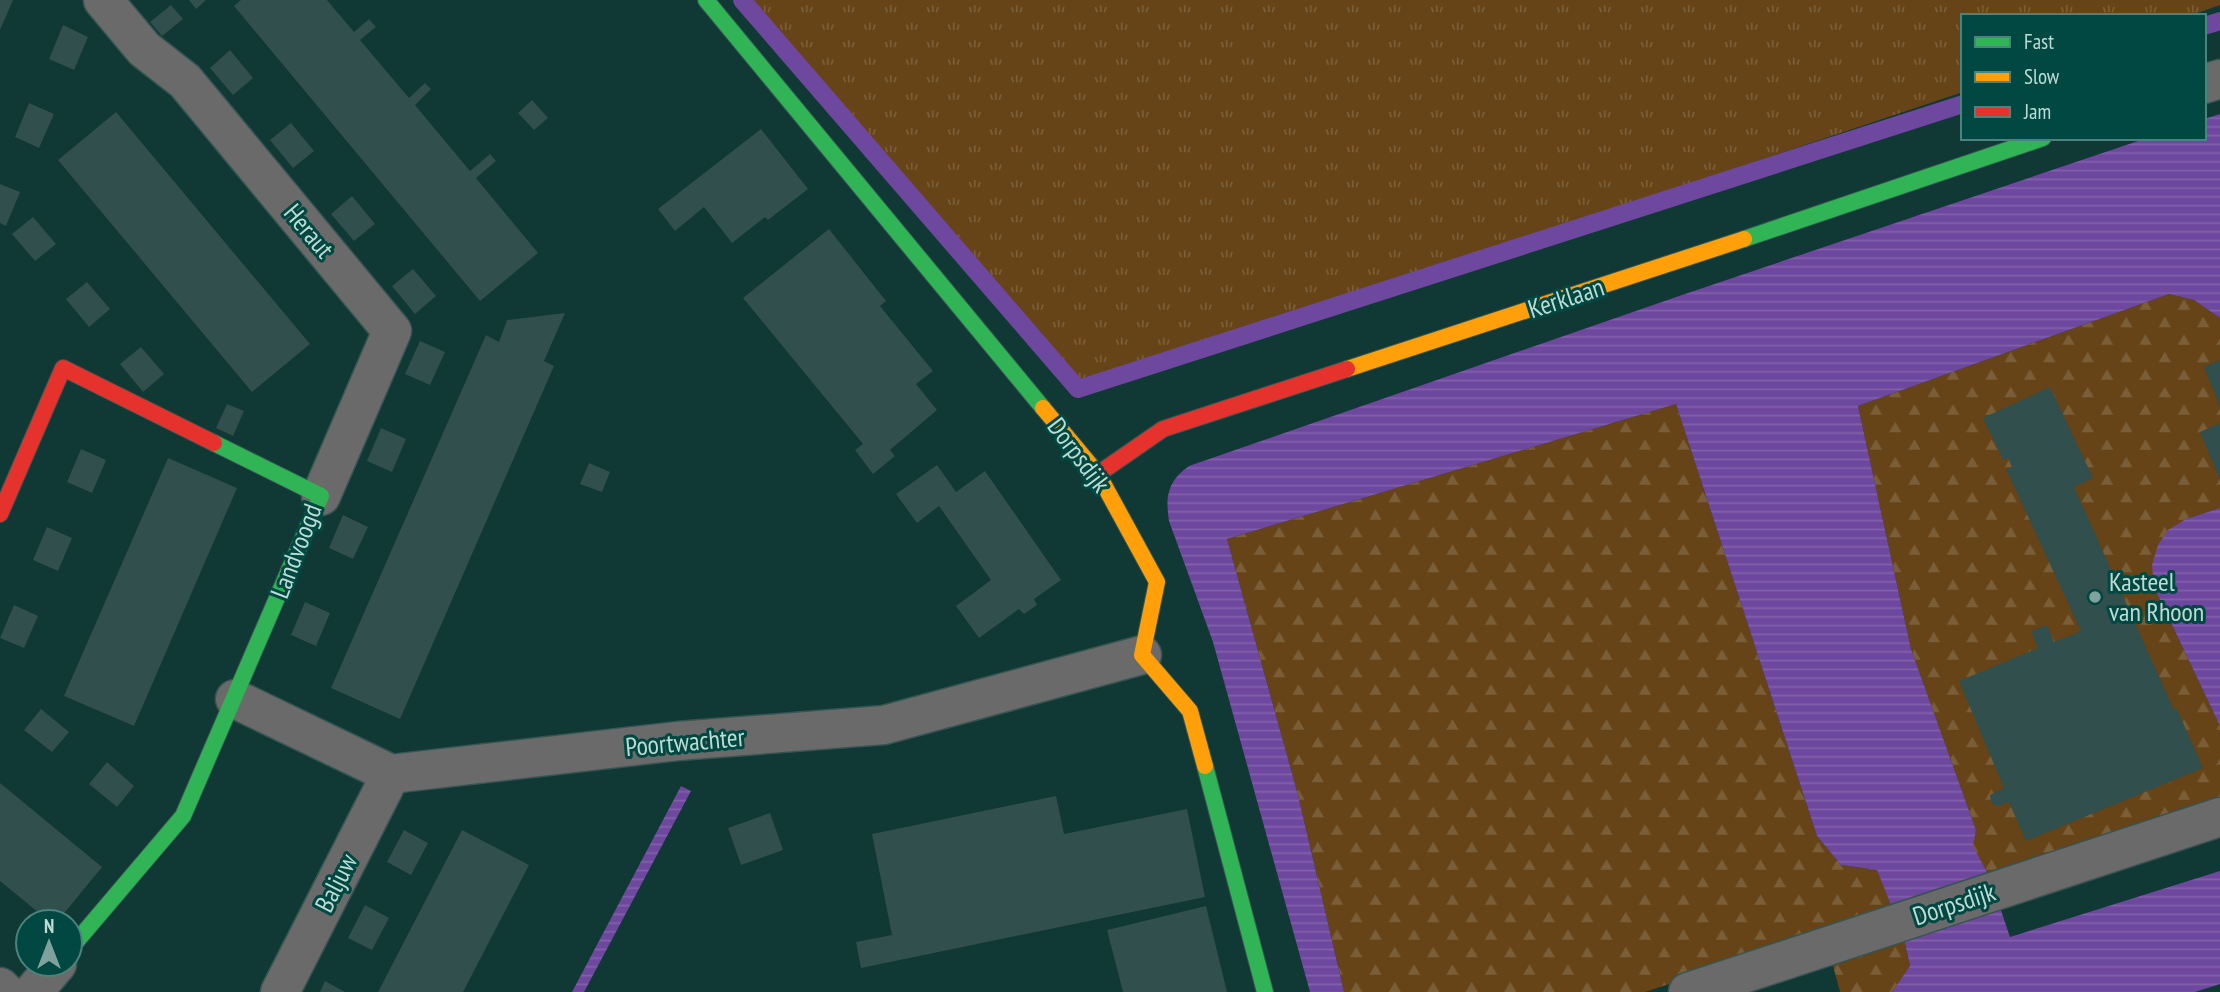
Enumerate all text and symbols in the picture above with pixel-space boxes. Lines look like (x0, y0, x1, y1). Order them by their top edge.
legend (1961, 14, 2206, 140)
text: Fast (2024, 28, 2054, 55)
text: Slow (2024, 63, 2060, 90)
text: Jam (2023, 98, 2051, 125)
street label: Heraut (277, 197, 342, 265)
street label: Kerklaan (1524, 270, 1608, 325)
street label: Dorpsdijk (1041, 411, 1118, 498)
street label: Landvoogd (262, 499, 329, 603)
place label: Kasteel van Rhoon (2109, 565, 2204, 628)
marker: Kasteel van Rhoon (2087, 589, 2103, 605)
street label: Poortwachter (624, 720, 746, 763)
street label: Baljuw (307, 848, 364, 917)
street label: Dorpsdijk (1908, 875, 1999, 932)
north arrow (14, 908, 84, 978)
text: N (44, 914, 54, 938)

